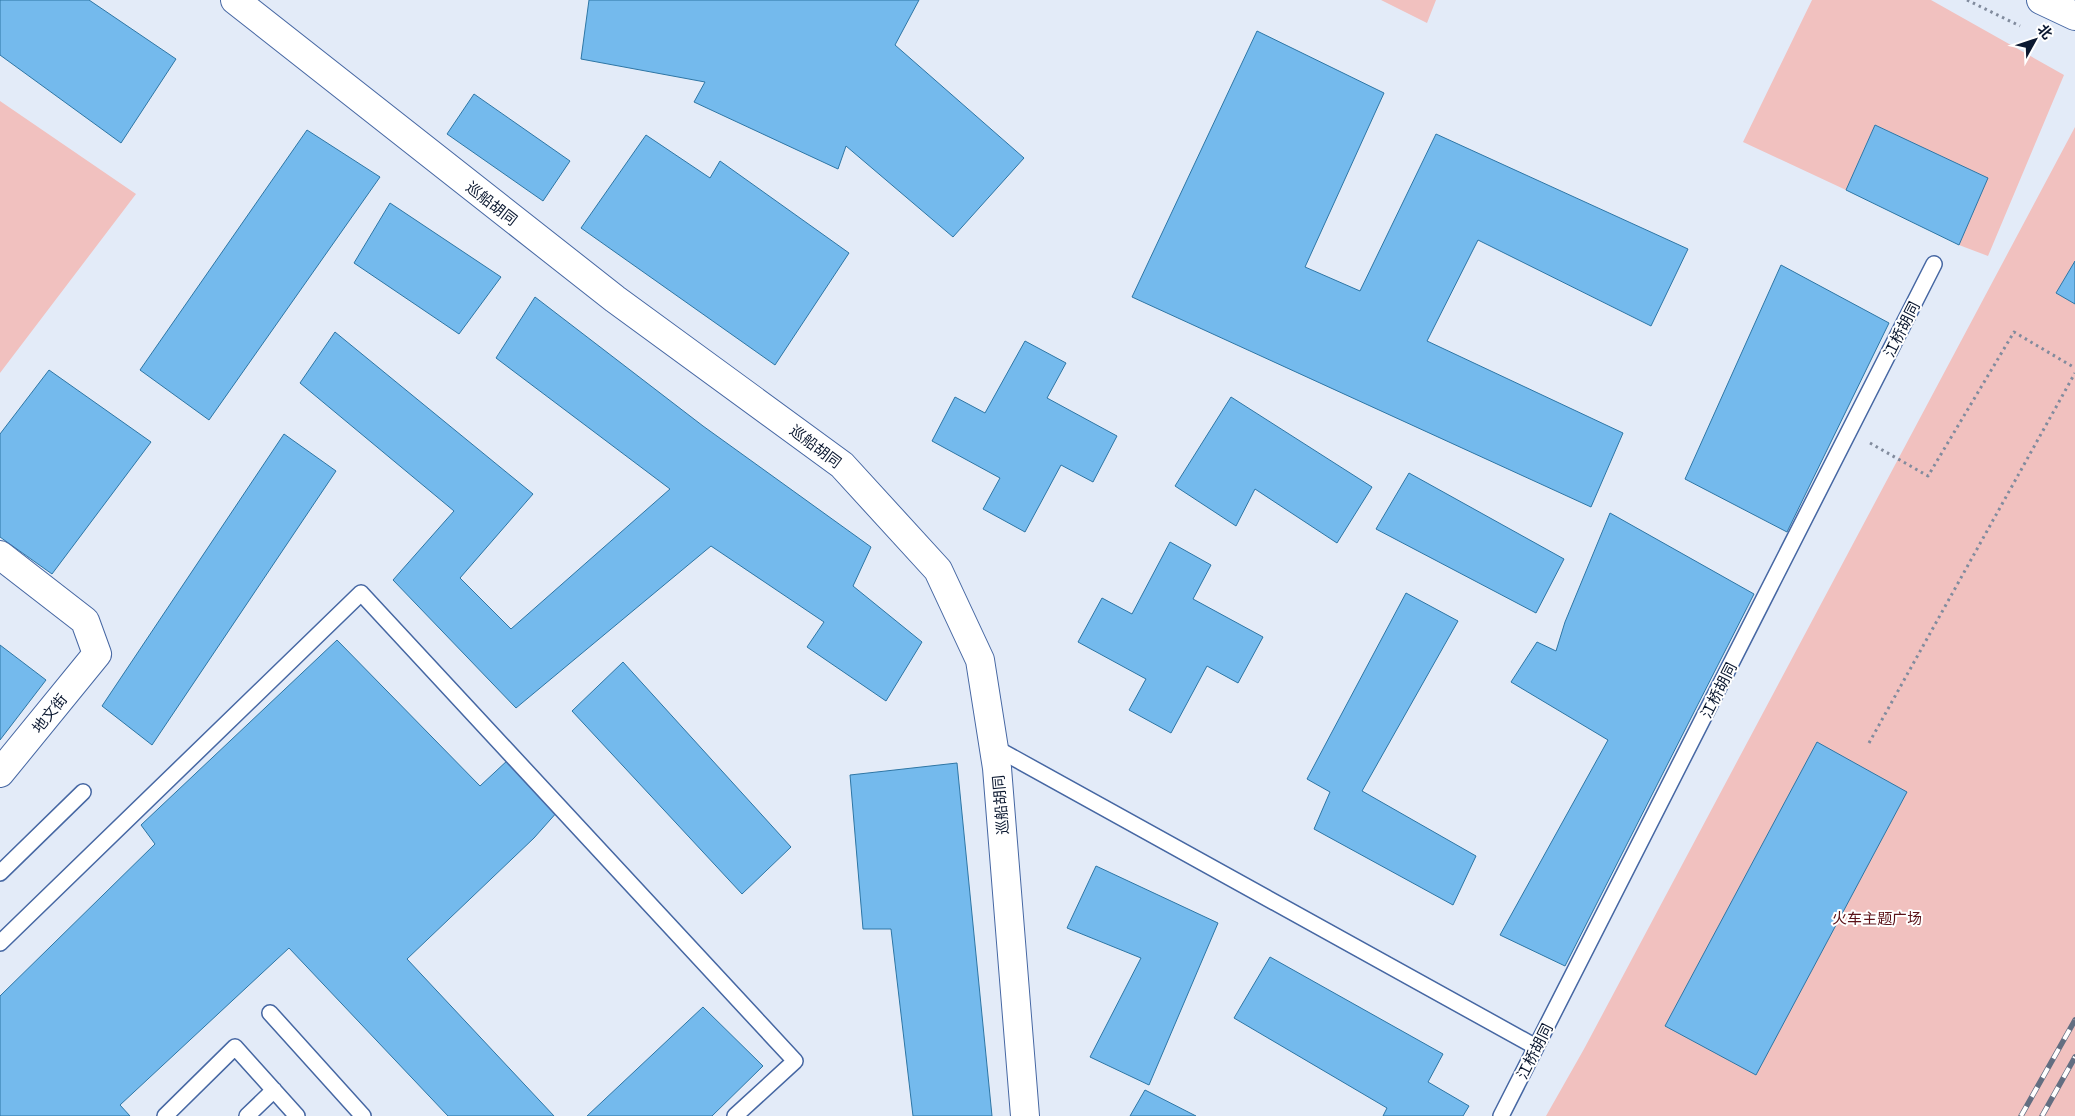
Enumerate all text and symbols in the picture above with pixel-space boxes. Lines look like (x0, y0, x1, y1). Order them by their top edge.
north arrow (2010, 15, 2060, 65)
text: 北 (2034, 20, 2057, 43)
street label: 巡船胡同 (462, 177, 522, 229)
street label: 江桥胡同 (1878, 298, 1924, 360)
street label: 巡船胡同 (786, 420, 846, 472)
street label: 江桥胡同 (1695, 659, 1741, 721)
street label: 地文街 (27, 689, 71, 737)
street label: 巡船胡同 (987, 774, 1013, 836)
park label: 火车主题广场 (1832, 908, 1922, 928)
street label: 江桥胡同 (1511, 1020, 1557, 1082)

